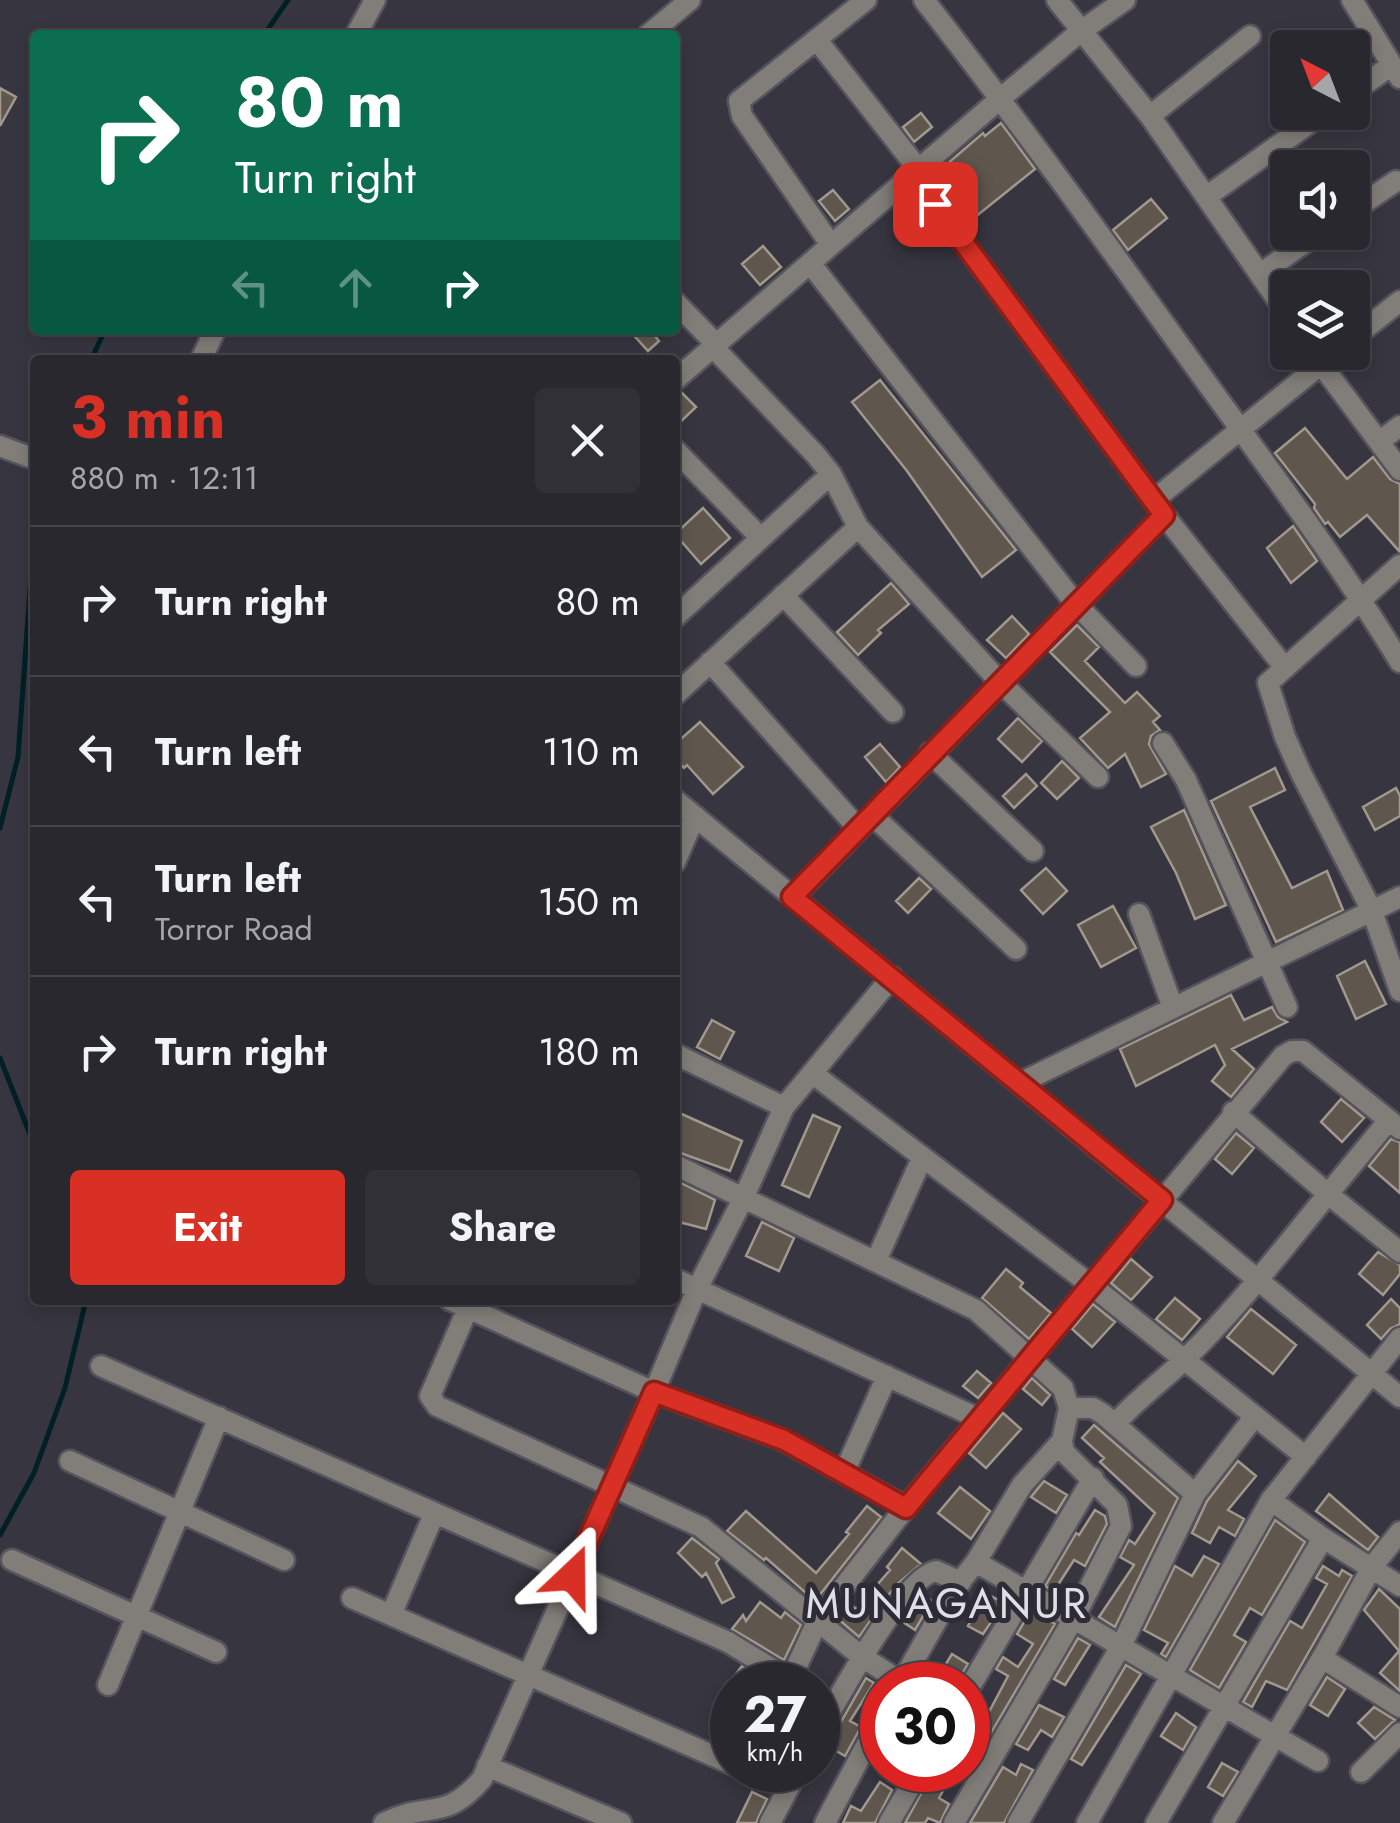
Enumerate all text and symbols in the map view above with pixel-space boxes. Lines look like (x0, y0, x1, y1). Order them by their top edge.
north arrow (1270, 30, 1370, 130)
map controls (1270, 30, 1370, 370)
text: 80 m (235, 52, 404, 153)
icon: right (70, 70, 200, 200)
text: Turn right (235, 145, 416, 210)
button: sound (1270, 150, 1370, 250)
pin (893, 162, 978, 247)
icon: arrive (908, 177, 963, 232)
icon: left (223, 260, 278, 315)
icon: ahead (328, 260, 383, 315)
icon: right (433, 260, 488, 315)
button: layers (1270, 270, 1370, 370)
text: 3 min (70, 374, 226, 461)
button: close (535, 388, 640, 493)
text: 880 m · 12:11 (70, 455, 259, 501)
icon: right (70, 574, 125, 629)
text: Turn right (155, 574, 327, 629)
text: 80 m (555, 574, 640, 629)
icon: left (70, 724, 125, 779)
text: Turn left (155, 724, 301, 779)
text: 110 m (542, 724, 640, 779)
text: Turn left (155, 851, 301, 906)
icon: left (70, 874, 125, 929)
text: 150 m (538, 874, 640, 929)
text: Torror Road (155, 906, 313, 952)
icon: right (70, 1024, 125, 1079)
text: Turn right (155, 1024, 327, 1079)
text: 180 m (538, 1024, 640, 1079)
button: Exit (70, 1170, 345, 1285)
button: Share (365, 1170, 640, 1285)
position arrow (520, 1524, 624, 1628)
district label: MUNAGANUR (805, 1573, 1089, 1634)
speed limit sign: 30 (860, 1662, 990, 1792)
text: 27 (744, 1678, 806, 1751)
text: km/h (747, 1734, 803, 1770)

